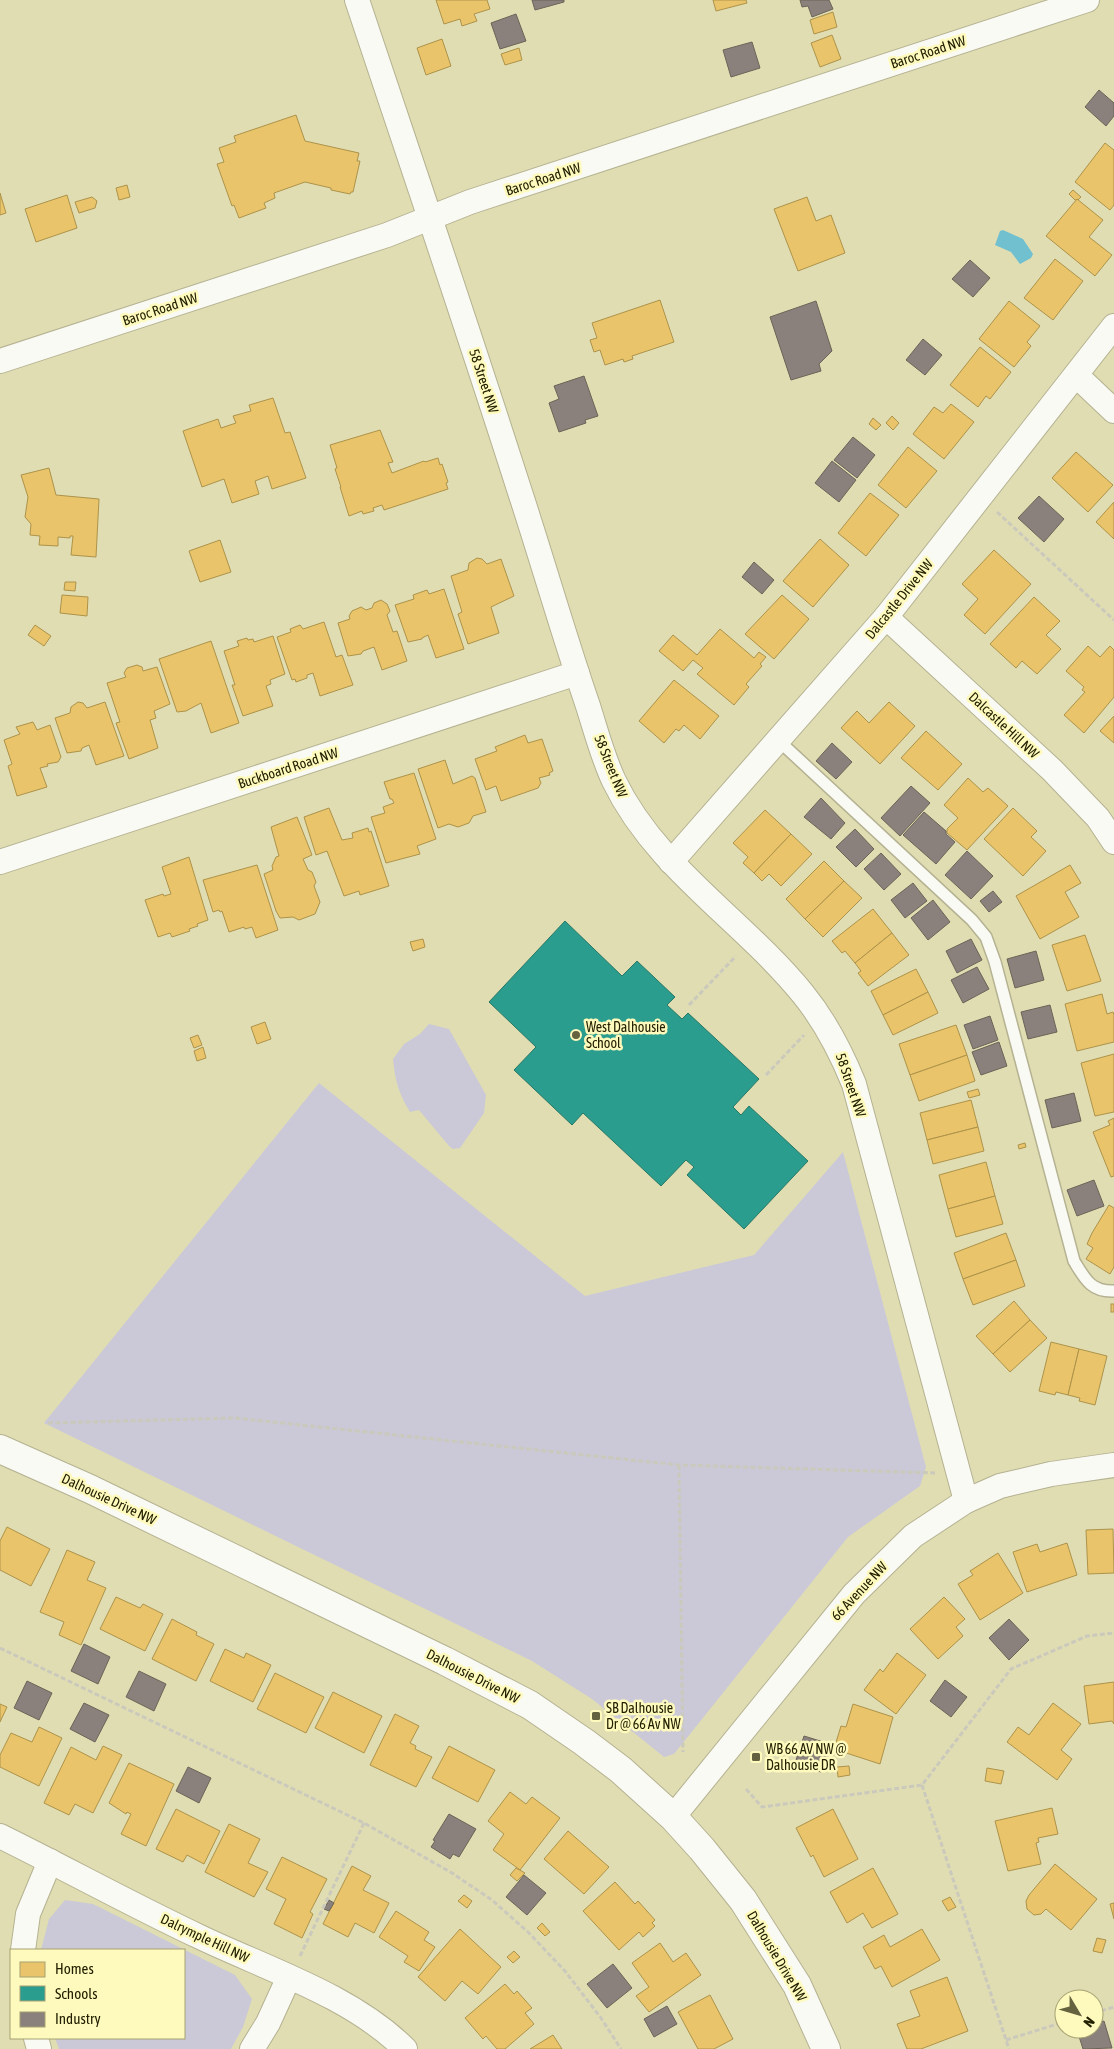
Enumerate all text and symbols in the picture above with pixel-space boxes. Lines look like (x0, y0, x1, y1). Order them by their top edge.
street label: Baroc Road NW (888, 32, 968, 72)
street label: Baroc Road NW (503, 159, 583, 199)
street label: Baroc Road NW (120, 289, 200, 329)
street label: 58 Street NW (466, 347, 502, 416)
street label: Dalcastle Drive NW (862, 555, 937, 642)
street label: Dalcastle Hill NW (966, 689, 1043, 762)
street label: 58 Street NW (591, 732, 631, 800)
street label: Buckboard Road NW (236, 744, 341, 792)
place label: West Dalhousie School (586, 1019, 666, 1051)
marker: West Dalhousie School (570, 1029, 582, 1041)
street label: 58 Street NW (833, 1051, 870, 1120)
street label: Dalhousie Drive NW (59, 1470, 159, 1528)
street label: 66 Avenue NW (828, 1558, 891, 1624)
street label: Dalhousie Drive NW (424, 1646, 523, 1707)
place label: SB Dalhousie Dr @ 66 Av NW (606, 1700, 682, 1732)
marker: SB Dalhousie Dr @ 66 Av NW (590, 1710, 602, 1722)
place label: WB 66 AV NW @ Dalhousie DR (766, 1741, 846, 1773)
marker: WB 66 AV NW @ Dalhousie DR (750, 1751, 762, 1763)
street label: Dalhousie Drive NW (744, 1908, 811, 2005)
street label: Dalrymple Hill NW (158, 1911, 252, 1966)
legend (10, 1949, 185, 2039)
text: Homes (55, 1960, 94, 1977)
text: Schools (55, 1985, 98, 2002)
north arrow (1054, 1989, 1104, 2039)
text: Industry (55, 2010, 101, 2027)
text: N (1080, 2014, 1098, 2030)

